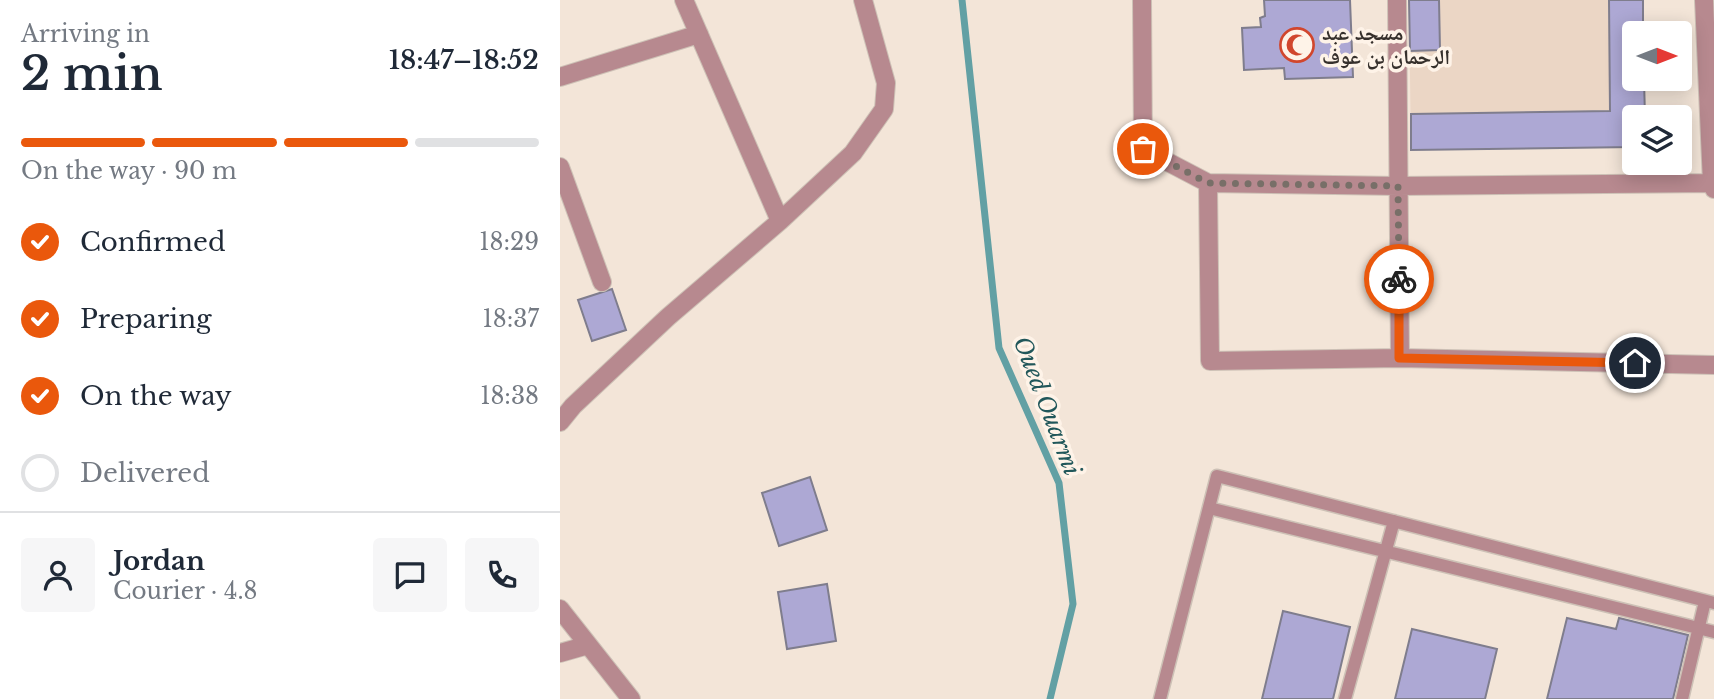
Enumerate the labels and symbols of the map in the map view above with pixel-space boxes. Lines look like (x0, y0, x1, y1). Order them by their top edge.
place label: مسجد عبد الرحمان بن عوف (1322, 20, 1450, 70)
north arrow (1622, 21, 1692, 91)
mosque icon: مسجد عبد الرحمان بن عوف (1278, 26, 1316, 64)
pin (1113, 119, 1173, 179)
courier (1364, 244, 1434, 314)
water label: Oued Ouarmi (1008, 333, 1086, 479)
pin (1605, 333, 1665, 393)

